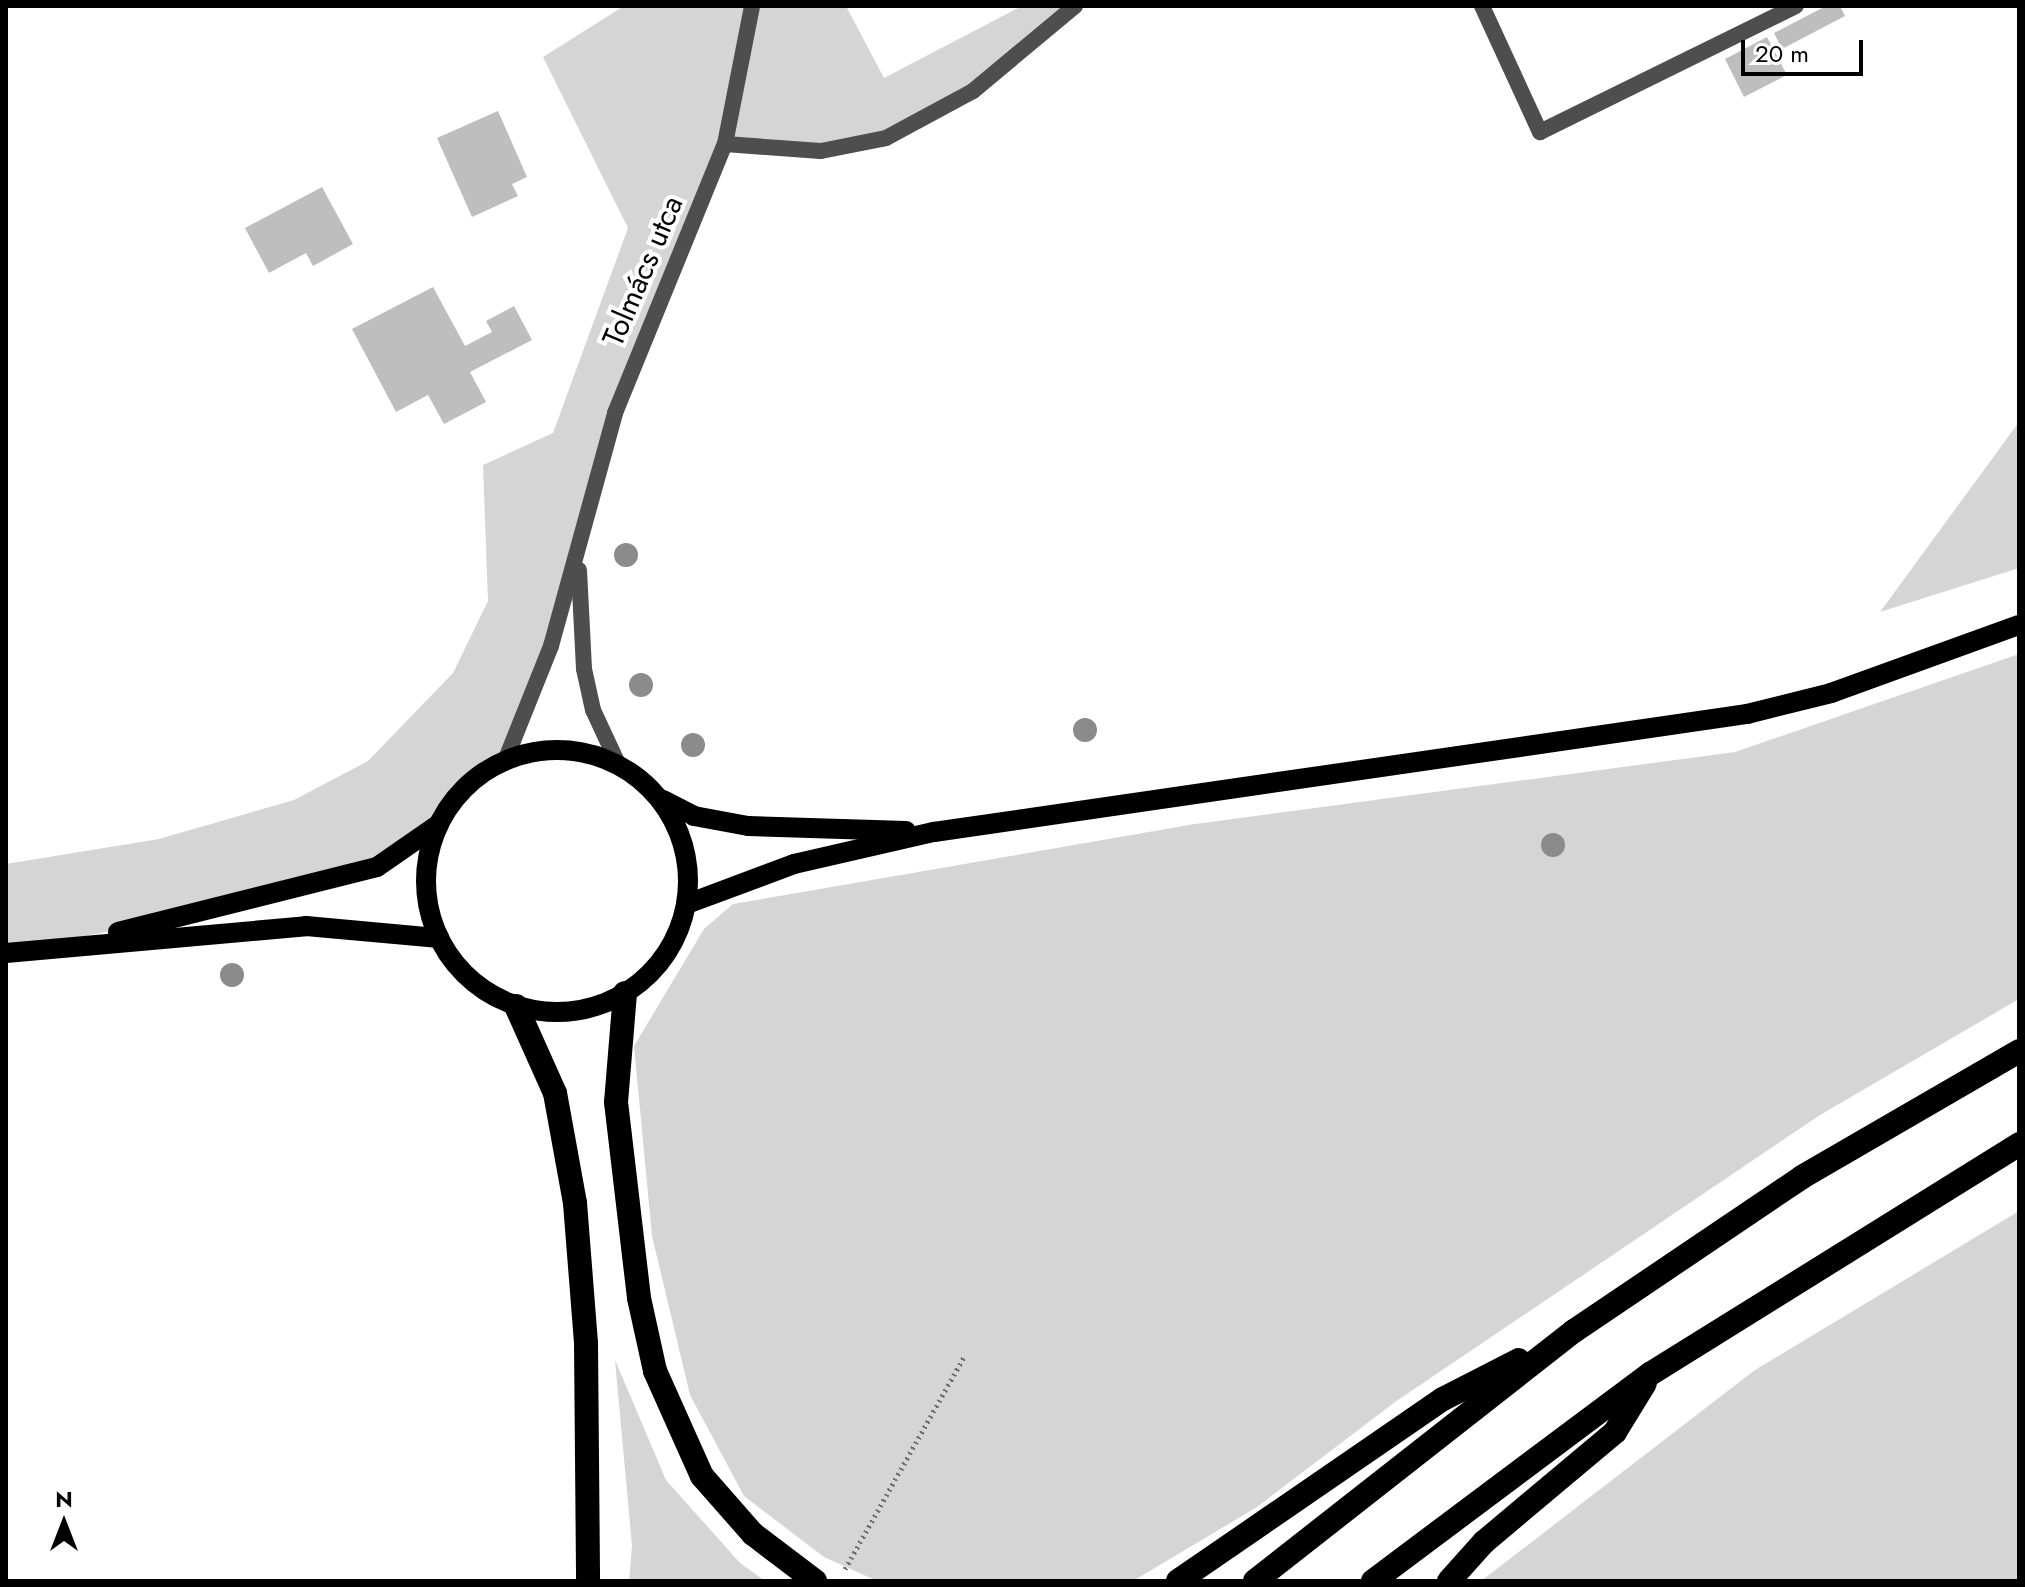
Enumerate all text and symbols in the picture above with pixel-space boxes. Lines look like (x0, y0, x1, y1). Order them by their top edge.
scale bar (1745, 24, 1867, 74)
text: 20 m (1755, 36, 1809, 71)
street label: Tolmács utca (595, 191, 691, 351)
north arrow (24, 1483, 104, 1563)
text: N (55, 1483, 73, 1515)

